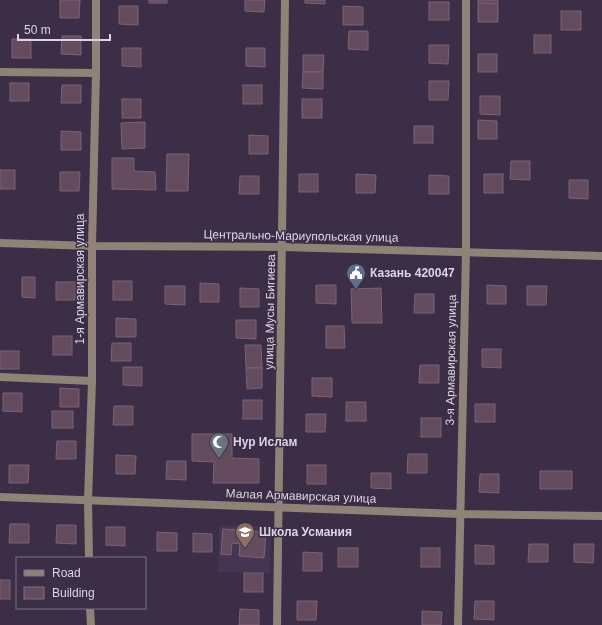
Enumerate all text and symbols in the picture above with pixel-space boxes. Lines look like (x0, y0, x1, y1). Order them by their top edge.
scale bar (18, 16, 110, 42)
text: 50 m (24, 23, 51, 37)
street label: 1-я Армавирская улица (73, 213, 87, 344)
street label: Центрально-Мариупольская улица (203, 227, 399, 245)
street label: улица Мусы Бигиева (262, 254, 278, 370)
public building icon: Казань 420047 (345, 262, 367, 290)
place label: Казань 420047 (370, 266, 455, 280)
street label: 3-я Армавирская улица (443, 294, 459, 426)
mosque icon: Нур Ислам (208, 431, 230, 459)
place label: Нур Ислам (233, 435, 297, 449)
street label: Малая Армавирская улица (225, 486, 377, 506)
school or university icon: Школа Усмания (234, 521, 256, 549)
place label: Школа Усмания (259, 525, 352, 539)
legend (16, 557, 146, 609)
text: Road (52, 566, 81, 580)
text: Building (52, 586, 95, 600)

